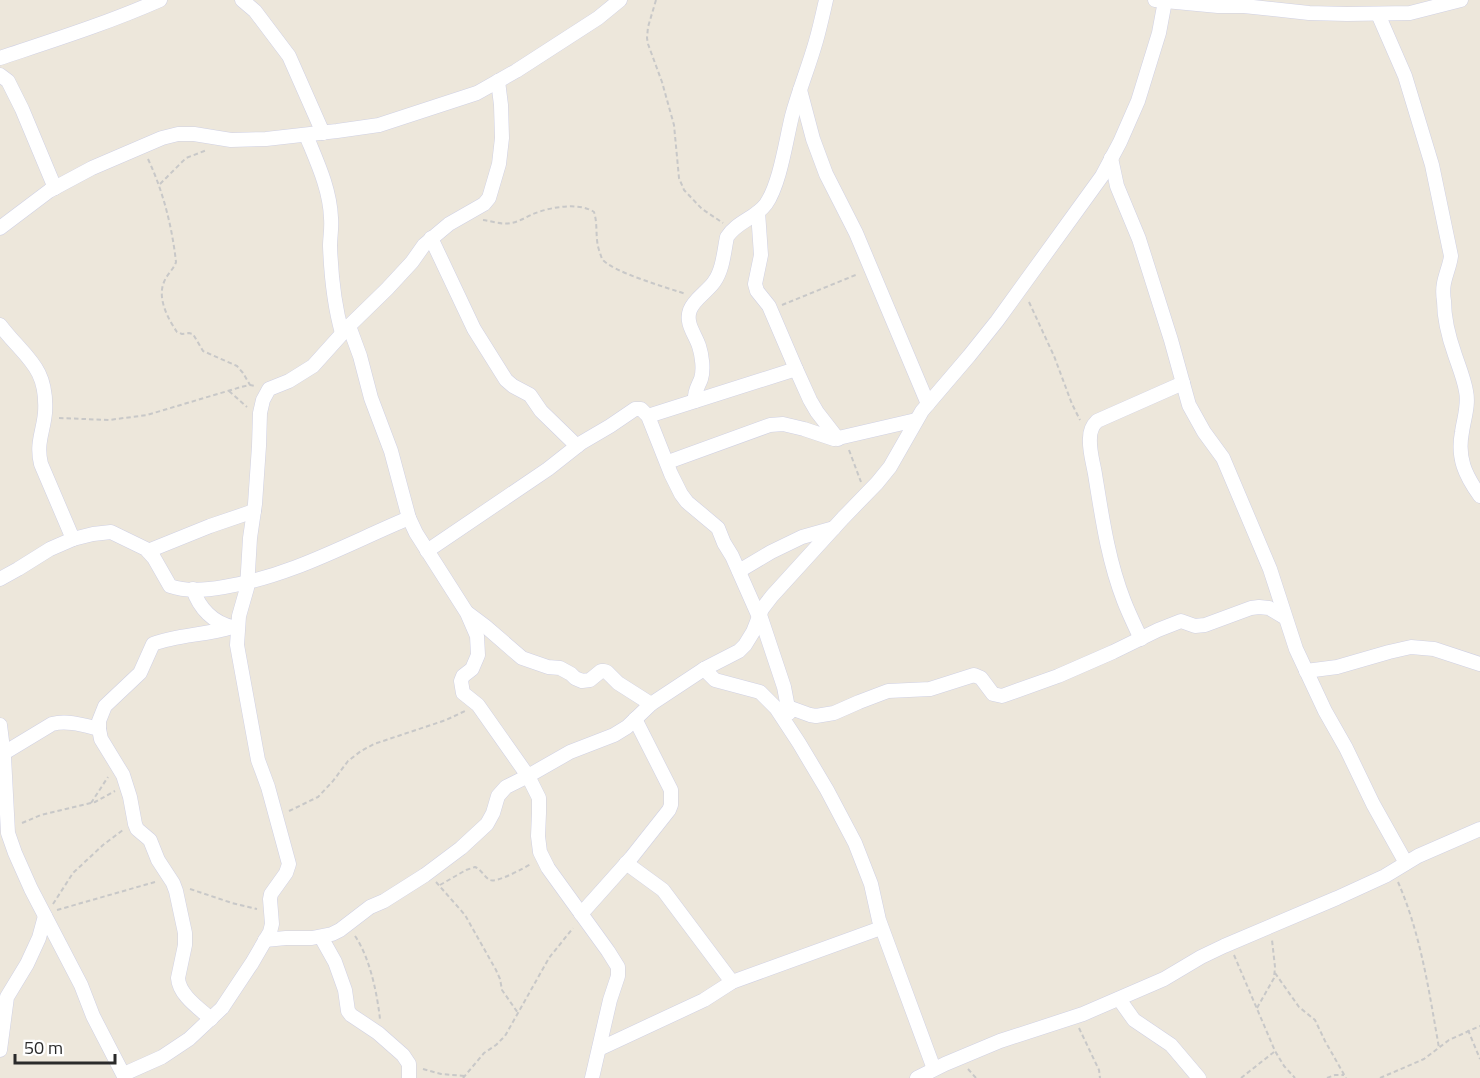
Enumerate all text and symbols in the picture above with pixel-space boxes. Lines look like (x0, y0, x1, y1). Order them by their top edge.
scale bar (15, 1027, 116, 1065)
text: 50 m (24, 1034, 63, 1061)

